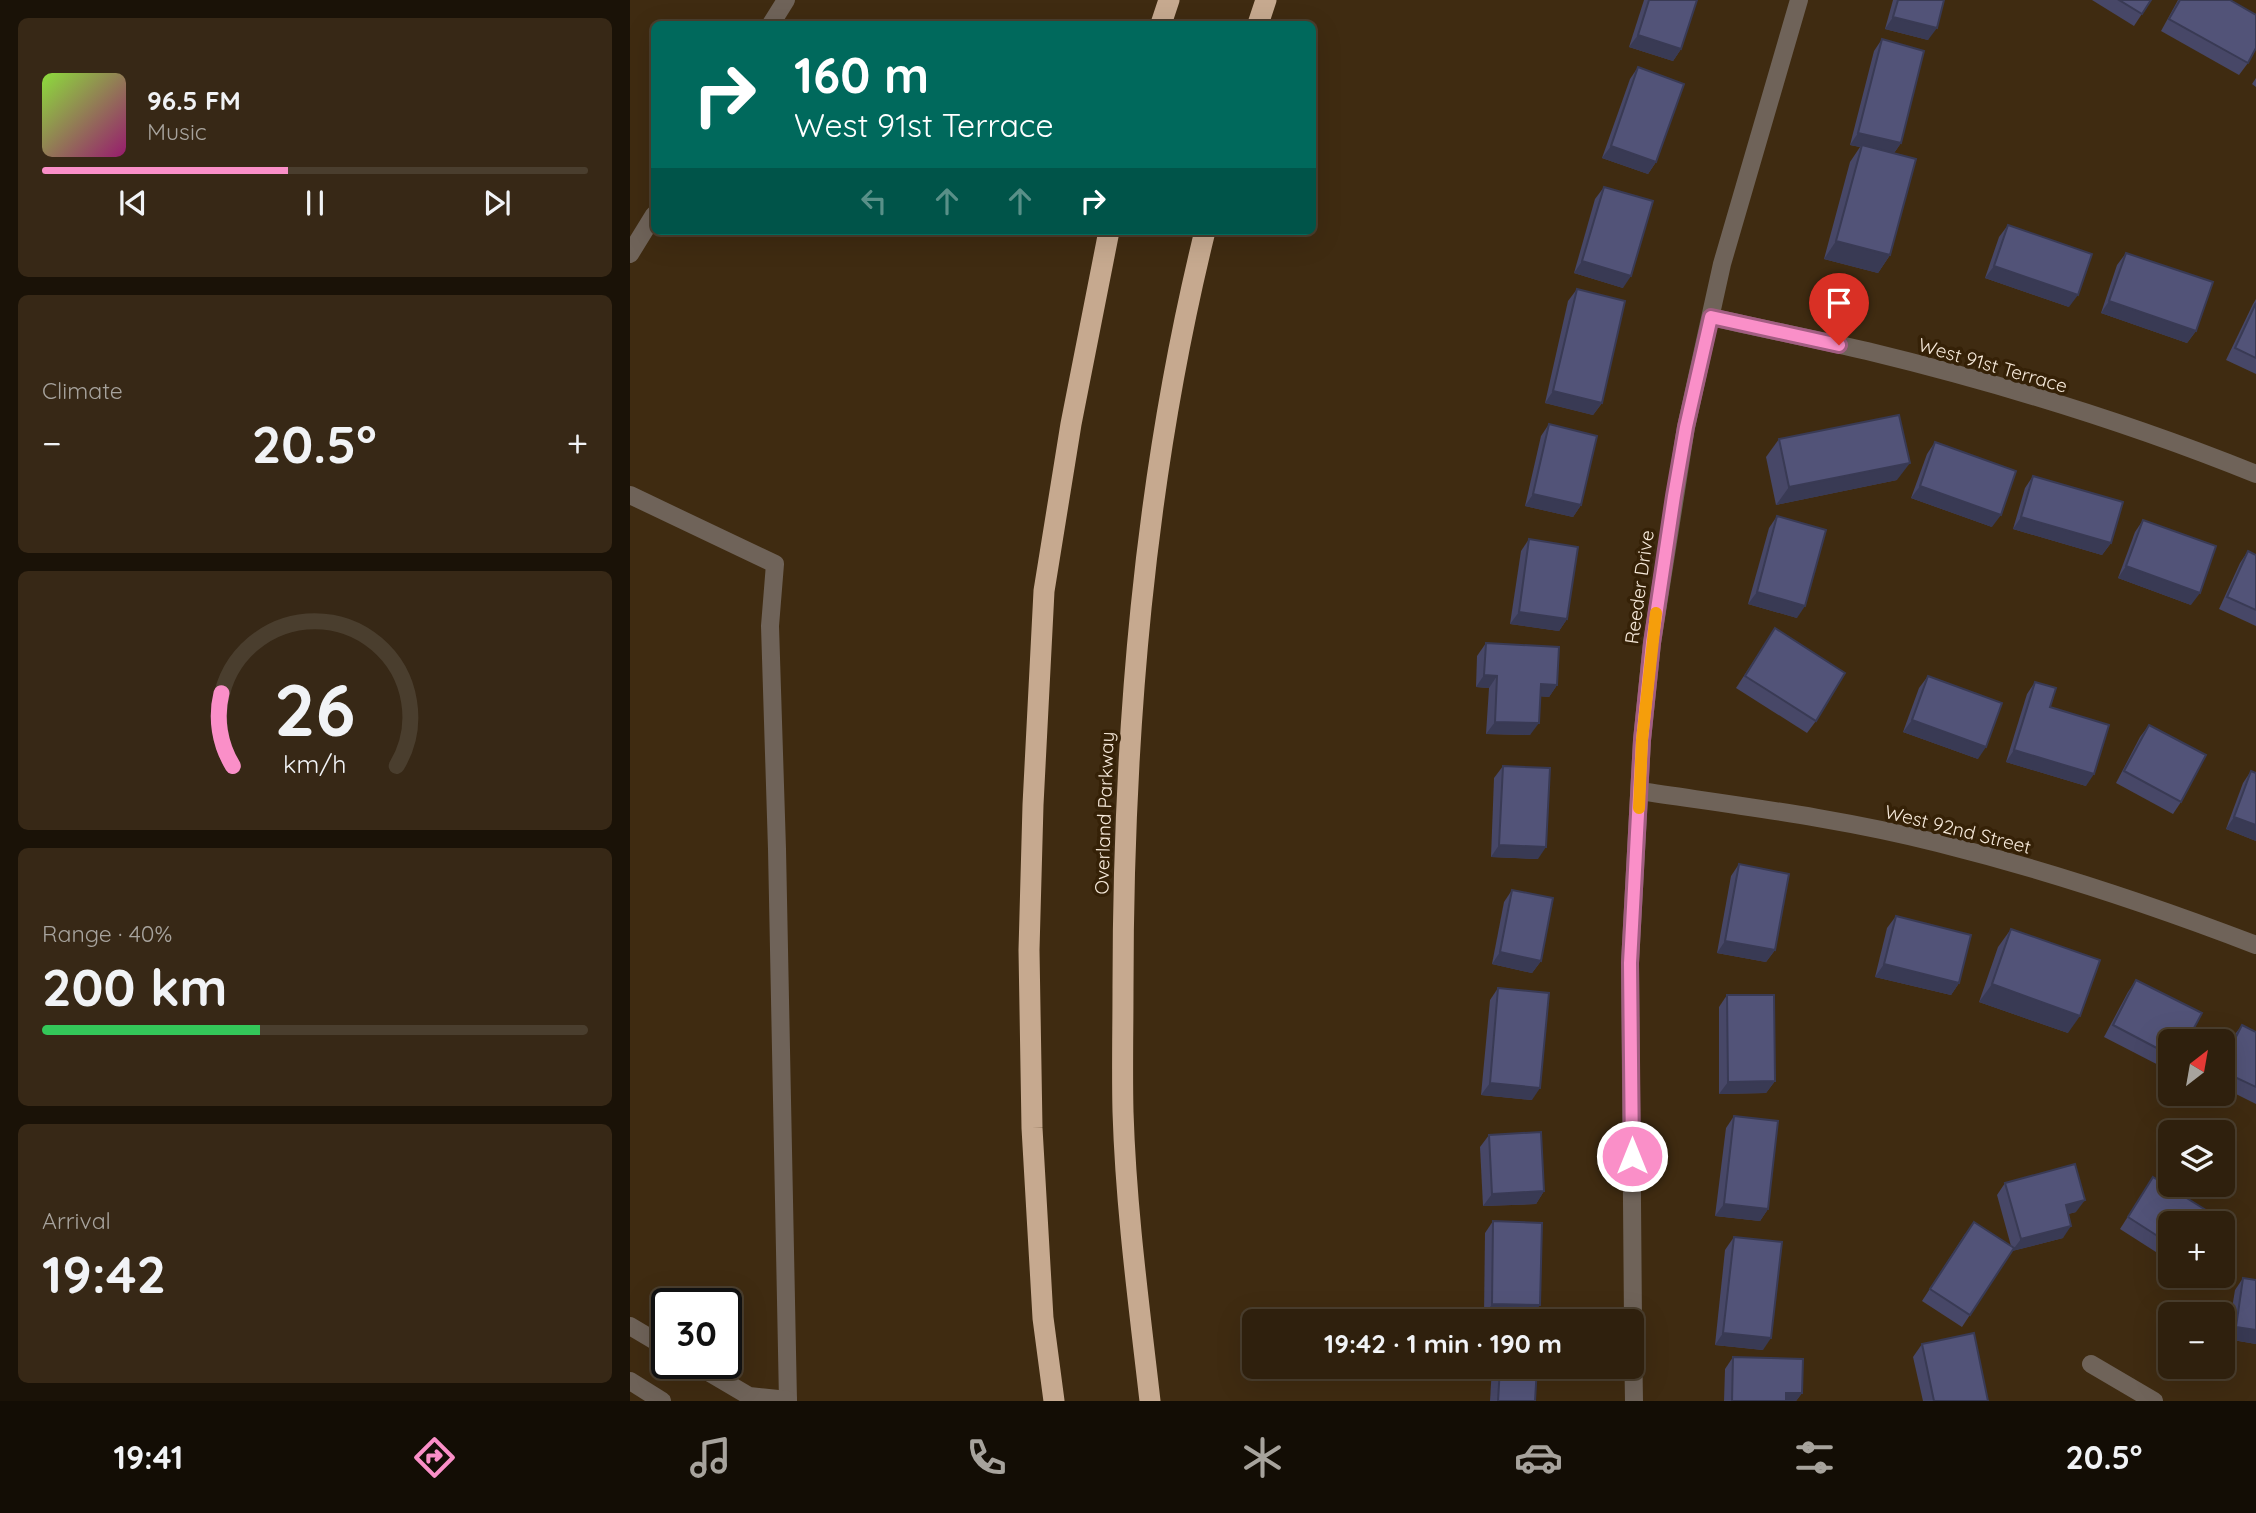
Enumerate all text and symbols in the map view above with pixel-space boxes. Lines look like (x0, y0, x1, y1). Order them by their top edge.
text: 160 m (794, 44, 929, 105)
icon: right (679, 49, 770, 140)
text: 96.5 FM (147, 84, 241, 117)
text: West 91st Terrace (794, 105, 1054, 145)
text: Music (147, 117, 207, 146)
icon: left (855, 182, 893, 220)
icon: ahead (928, 182, 966, 220)
icon: ahead (1001, 182, 1039, 220)
icon: right (1074, 182, 1112, 220)
icon: previous (114, 184, 152, 222)
icon: pause (296, 184, 334, 222)
icon: next (478, 184, 516, 222)
pin (1809, 273, 1869, 345)
icon: arrive (1820, 284, 1858, 322)
street label: West 91st Terrace (1916, 332, 2070, 398)
text: Climate (42, 376, 123, 405)
text: 20.5° (252, 411, 377, 476)
text: − (42, 419, 62, 467)
text: + (567, 419, 588, 467)
street label: Reeder Drive (1619, 529, 1659, 645)
text: 26 (274, 664, 356, 755)
street label: Overland Parkway (1089, 731, 1119, 895)
text: km/h (283, 748, 347, 779)
street label: West 92nd Street (1882, 799, 2034, 859)
text: Range · 40% (42, 919, 172, 948)
text: 200 km (42, 954, 228, 1019)
north arrow (2158, 1029, 2235, 1106)
map controls (2158, 1029, 2235, 1379)
position arrow (1595, 1119, 1669, 1193)
button: layers (2158, 1120, 2235, 1197)
text: Arrival (42, 1206, 111, 1235)
button: + (2158, 1211, 2235, 1288)
text: 19:42 (42, 1241, 166, 1306)
speed limit sign: 30 (651, 1288, 742, 1379)
button: − (2158, 1302, 2235, 1379)
text: 19:42 · 1 min · 190 m (1324, 1327, 1562, 1360)
icon: directions (410, 1433, 459, 1482)
icon: music (686, 1433, 735, 1482)
icon: phone (962, 1433, 1011, 1482)
icon: climate (1238, 1433, 1287, 1482)
icon: car (1514, 1433, 1563, 1482)
icon: filters (1790, 1433, 1839, 1482)
text: 19:41 (113, 1437, 183, 1477)
text: 20.5° (2066, 1437, 2142, 1477)

